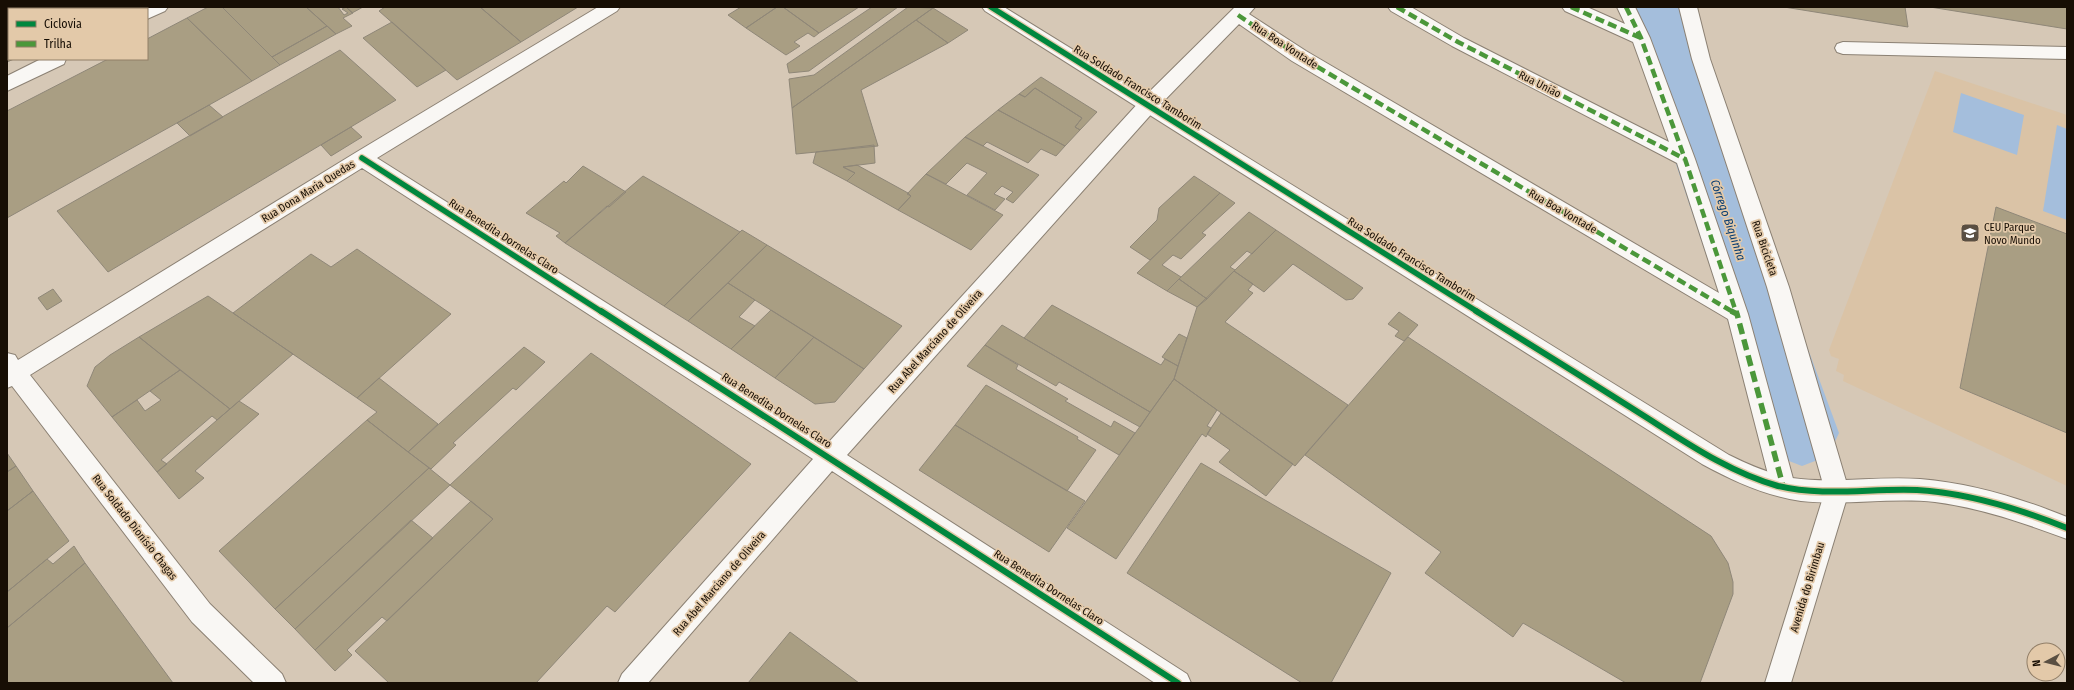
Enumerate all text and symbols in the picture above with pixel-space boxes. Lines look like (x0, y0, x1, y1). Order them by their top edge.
legend (8, 8, 148, 60)
text: Ciclovia (44, 17, 82, 31)
street label: Rua Boa Vontade (1249, 19, 1320, 72)
text: Trilha (44, 37, 72, 51)
street label: Rua Soldado Francisco Tamborim (1071, 43, 1204, 132)
street label: Rua União (1516, 68, 1563, 101)
street label: Rua Dona Maria Quedas (259, 157, 358, 225)
water label: Córrego Biquinha (1708, 178, 1748, 262)
street label: Rua Boa Vontade (1526, 187, 1599, 236)
street label: Rua Benedita Dornelas Claro (446, 196, 561, 277)
street label: Rua Soldado Francisco Tamborim (1345, 215, 1478, 304)
street label: Rua Bicicleta (1749, 219, 1780, 278)
place label: CEU Parque Novo Mundo (1984, 221, 2041, 247)
school or university icon: CEU Parque Novo Mundo (1959, 222, 1981, 244)
street label: Rua Abel Marciano de Oliveira (886, 287, 985, 396)
street label: Rua Benedita Dornelas Claro (719, 370, 834, 451)
street label: Rua Soldado Dionísio Chagas (89, 472, 180, 583)
street label: Rua Abel Marciano de Oliveira (670, 528, 768, 638)
street label: Avenida do Birimbau (1788, 541, 1827, 634)
street label: Rua Benedita Dornelas Claro (991, 547, 1106, 628)
north arrow (2026, 642, 2066, 682)
text: N (2030, 659, 2043, 667)

